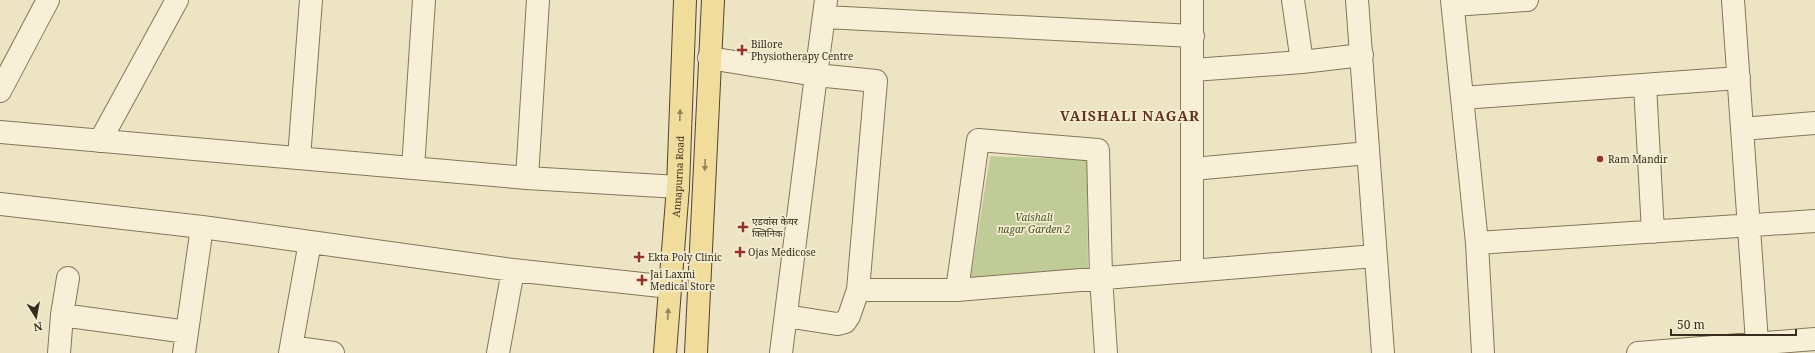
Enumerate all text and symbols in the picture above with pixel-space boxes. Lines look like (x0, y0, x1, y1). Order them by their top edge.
place label: Billore Physiotherapy Centre (751, 37, 853, 63)
marker: Billore Physiotherapy Centre (736, 44, 748, 56)
district label: VAISHALI NAGAR (1060, 106, 1200, 125)
one-way arrow (677, 109, 684, 121)
street label: Annapurna Road (669, 135, 687, 218)
place label: Ram Mandir (1608, 152, 1668, 166)
marker: Ram Mandir (1595, 154, 1605, 164)
one-way arrow (702, 159, 709, 171)
park label: Vaishali nagar Garden 2 (998, 210, 1071, 236)
place label: एडवांस केयर क्लिनिक (752, 214, 799, 240)
marker: एडवांस केयर क्लिनिक (737, 221, 749, 233)
place label: Ojas Medicose (748, 245, 816, 259)
marker: Ojas Medicose (735, 247, 745, 257)
place label: Ekta Poly Clinic (648, 250, 722, 264)
marker: Ekta Poly Clinic (633, 251, 645, 263)
place label: Jai Laxmi Medical Store (649, 267, 715, 293)
marker: Jai Laxmi Medical Store (637, 275, 647, 285)
north arrow (16, 297, 56, 337)
one-way arrow (665, 307, 671, 320)
scale bar (1671, 311, 1796, 337)
text: 50 m (1677, 316, 1705, 333)
text: N (32, 319, 44, 336)

